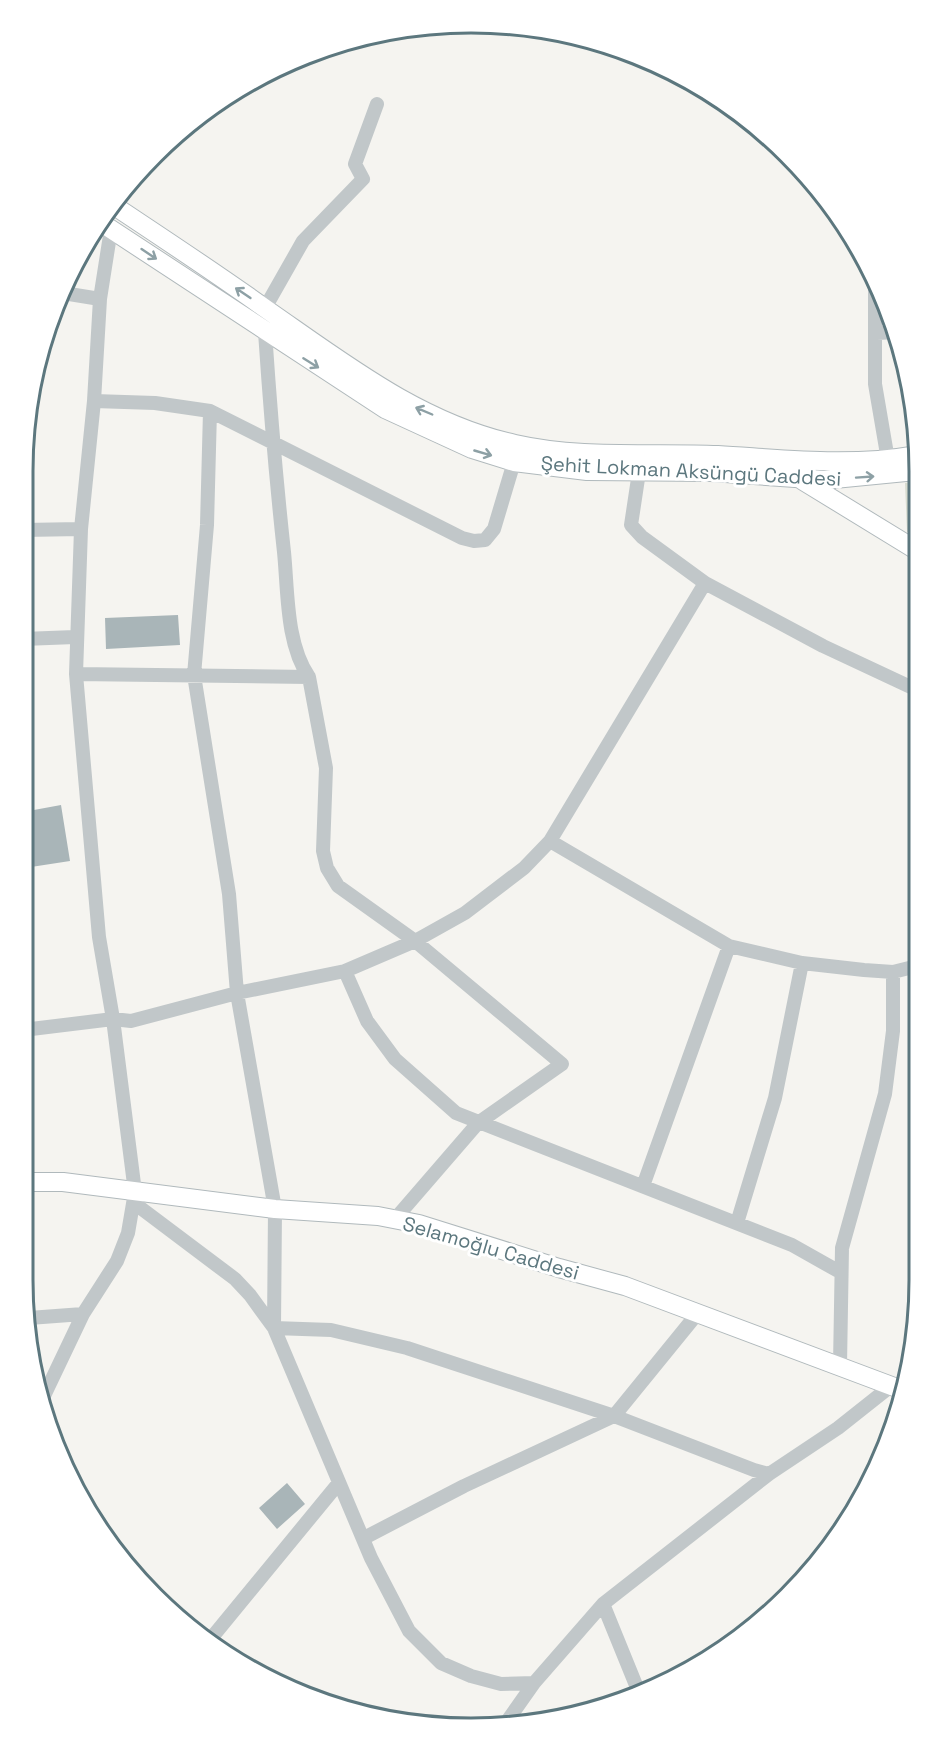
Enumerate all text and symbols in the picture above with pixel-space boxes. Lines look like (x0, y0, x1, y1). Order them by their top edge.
one-way arrow (140, 249, 157, 261)
one-way arrow (236, 287, 252, 299)
one-way arrow (302, 357, 319, 369)
one-way arrow (415, 405, 433, 417)
one-way arrow (474, 448, 493, 459)
street label: Şehit Lokman Aksüngü Caddesi (540, 450, 842, 492)
one-way arrow (855, 472, 875, 483)
street label: Selamoğlu Caddesi (400, 1210, 582, 1286)

